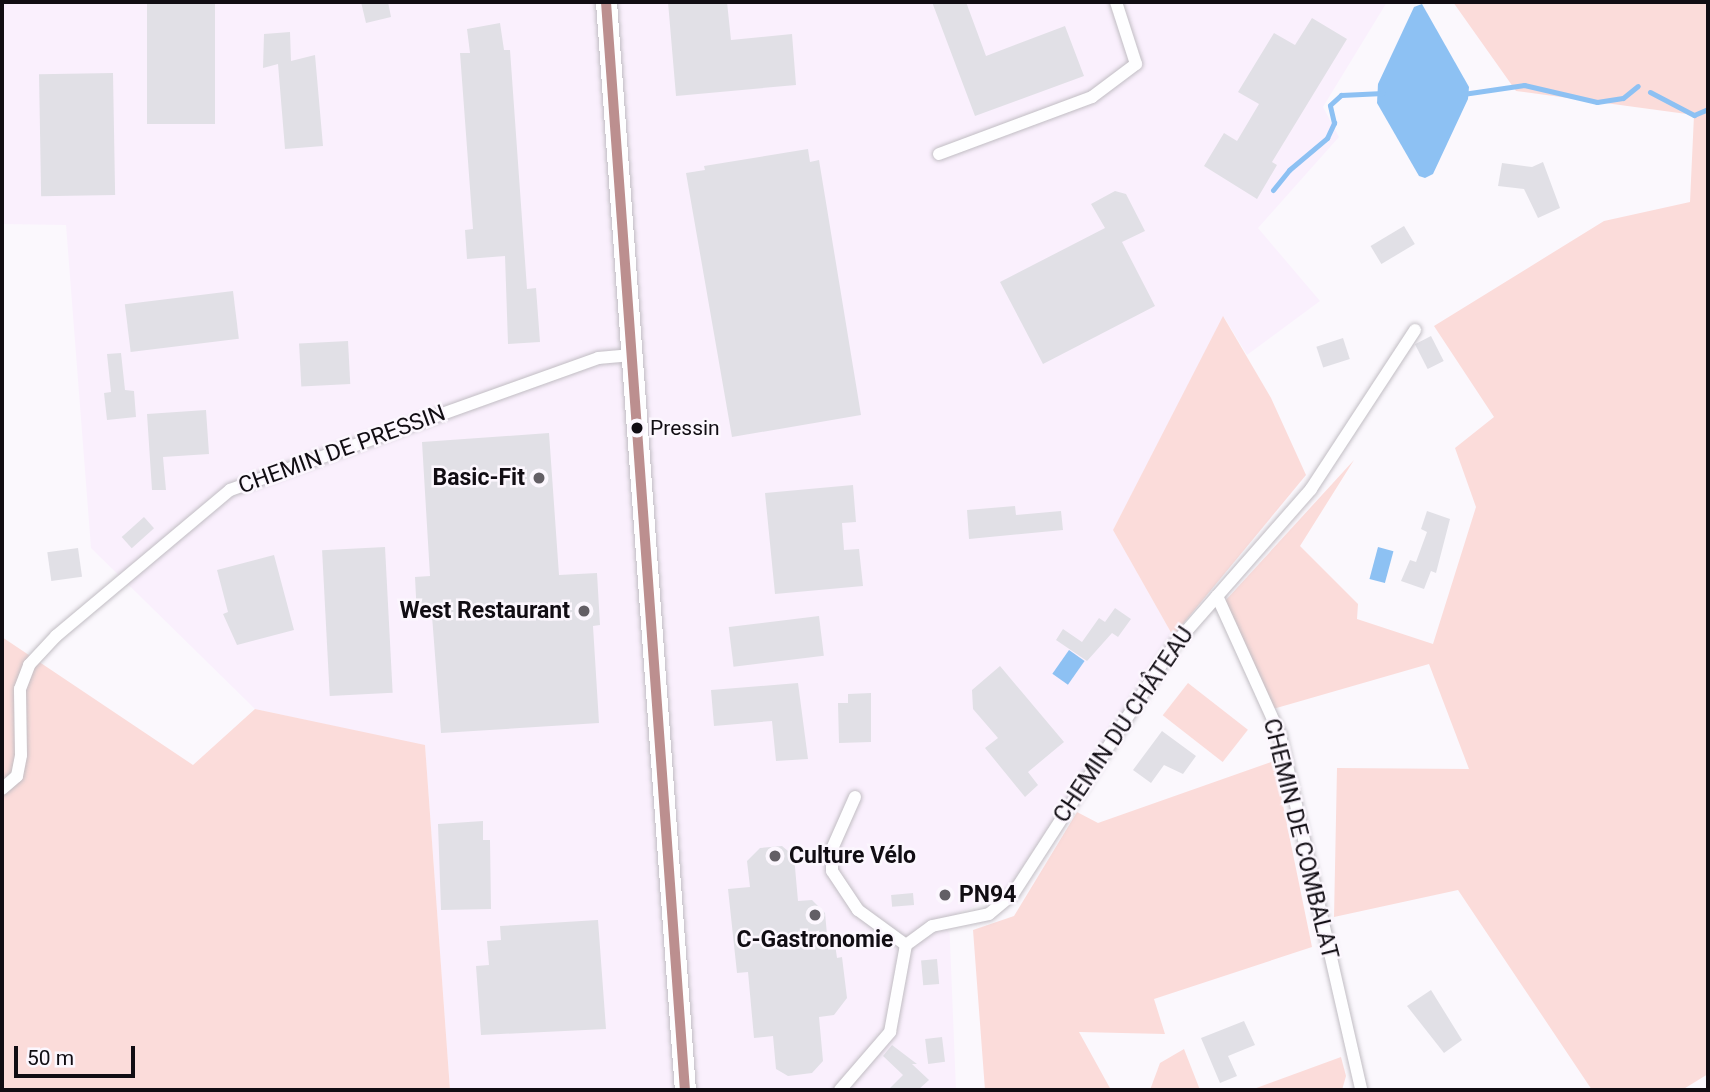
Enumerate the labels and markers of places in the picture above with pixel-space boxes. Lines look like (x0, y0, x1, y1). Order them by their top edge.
place label: Pressin (650, 415, 720, 441)
marker: Pressin (630, 421, 644, 435)
place label: Basic-Fit (433, 464, 525, 492)
marker: Basic-Fit (531, 470, 547, 486)
place label: West Restaurant (400, 597, 570, 625)
marker: West Restaurant (576, 603, 592, 619)
place label: Culture Vélo (789, 842, 916, 870)
marker: Culture Vélo (767, 848, 783, 864)
place label: PN94 (959, 881, 1016, 909)
marker: PN94 (937, 887, 953, 903)
marker: C-Gastronomie (807, 907, 823, 923)
place label: C-Gastronomie (736, 926, 894, 954)

